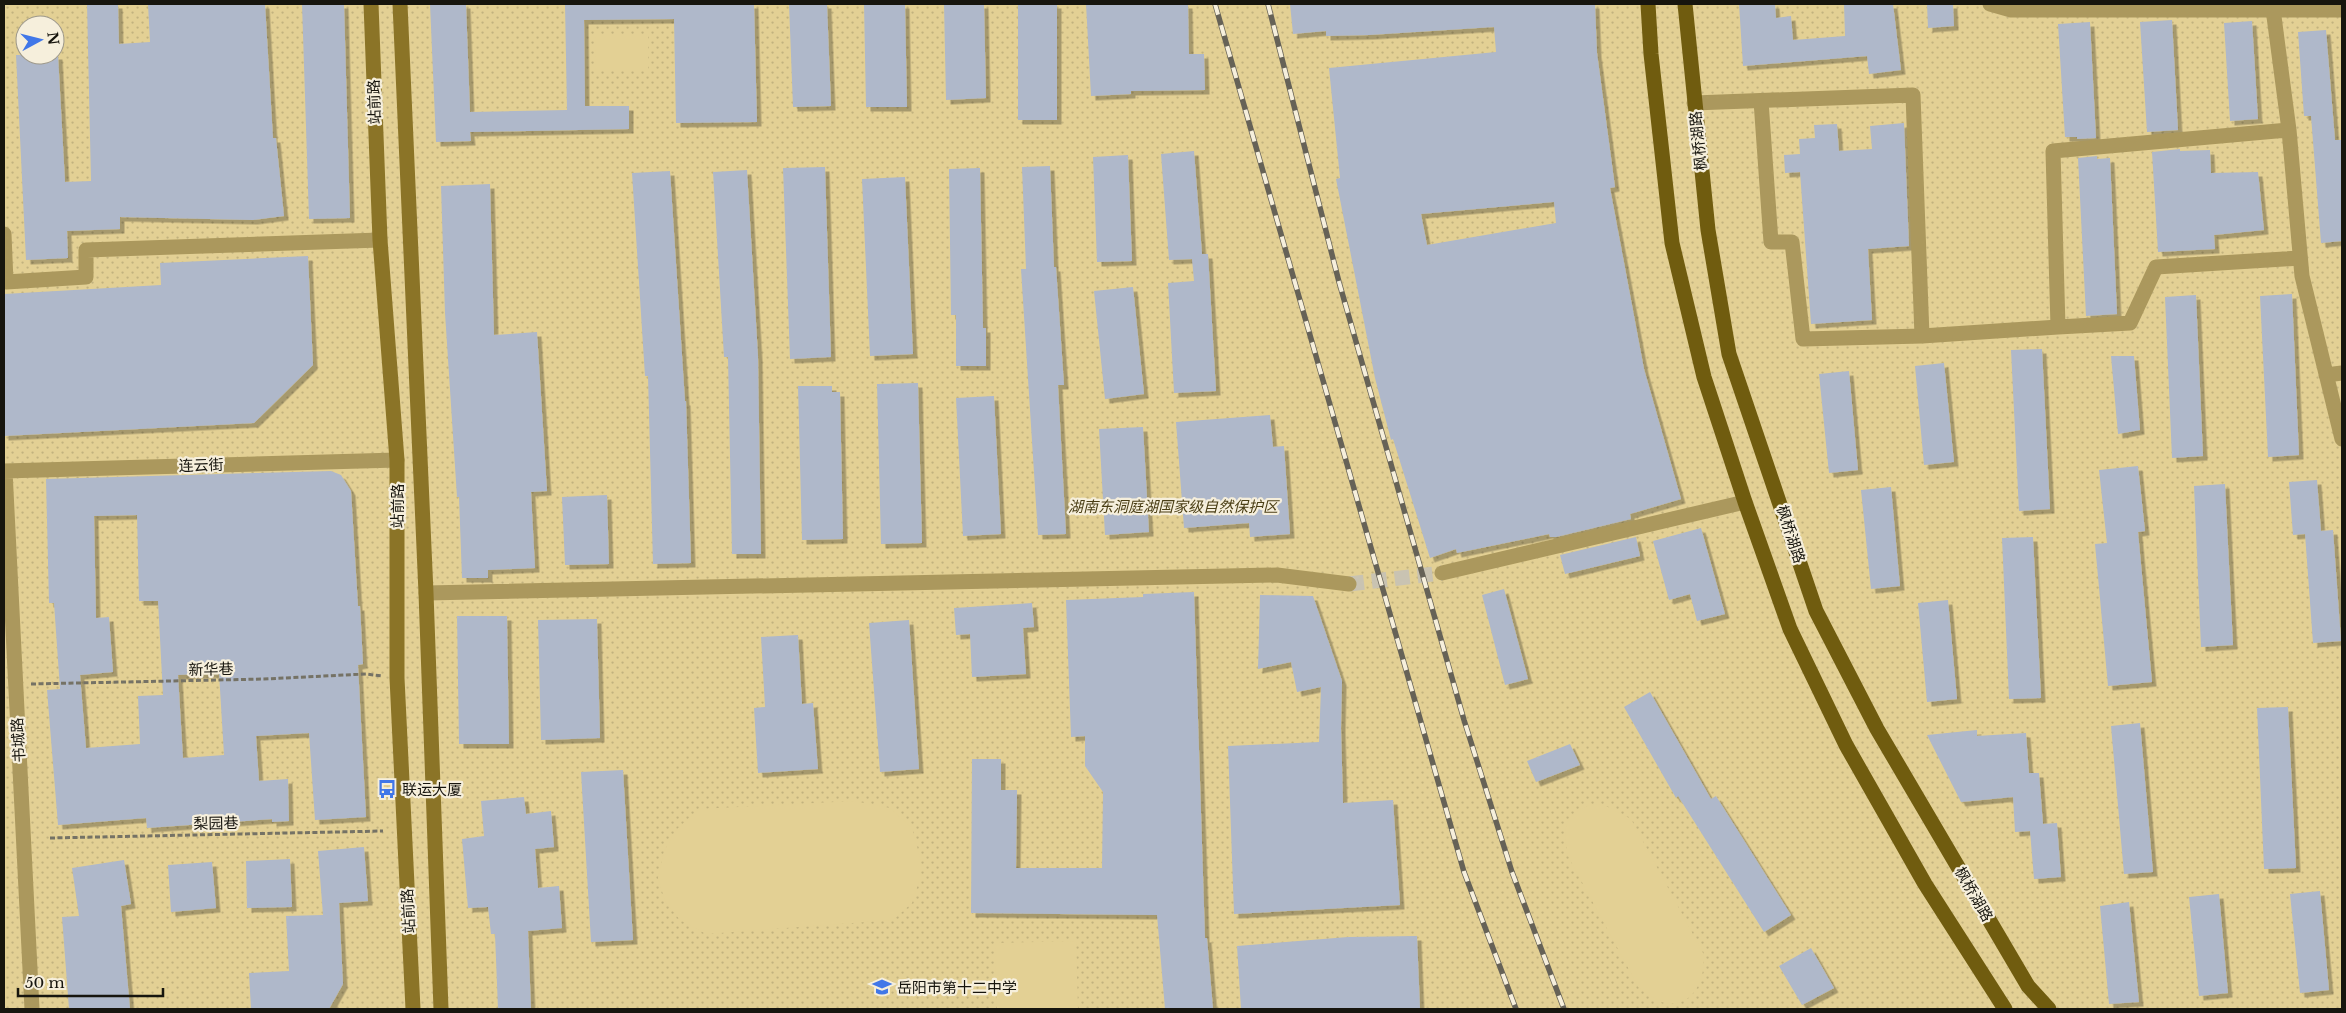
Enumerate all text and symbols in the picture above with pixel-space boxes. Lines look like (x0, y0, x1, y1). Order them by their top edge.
north arrow (15, 15, 65, 65)
text: N (43, 31, 63, 46)
street label: 站前路 (364, 79, 384, 125)
street label: 枫桥湖路 (1685, 110, 1711, 172)
street label: 连云街 (178, 455, 224, 475)
street label: 站前路 (388, 483, 407, 529)
park label: 湖南东洞庭湖国家级自然保护区 (1068, 497, 1280, 516)
street label: 枫桥湖路 (1773, 503, 1809, 565)
street label: 新华巷 (188, 659, 234, 679)
street label: 书城路 (7, 717, 29, 763)
bus stop icon: 联运大厦 (376, 778, 398, 800)
place label: 联运大厦 (402, 780, 462, 799)
street label: 梨园巷 (193, 813, 239, 833)
street label: 枫桥湖路 (1951, 863, 1997, 925)
street label: 站前路 (397, 888, 419, 934)
scale bar (18, 966, 162, 998)
text: 50 m (25, 973, 65, 992)
school or university icon: 岳阳市第十二中学 (871, 976, 893, 998)
place label: 岳阳市第十二中学 (897, 978, 1017, 997)

